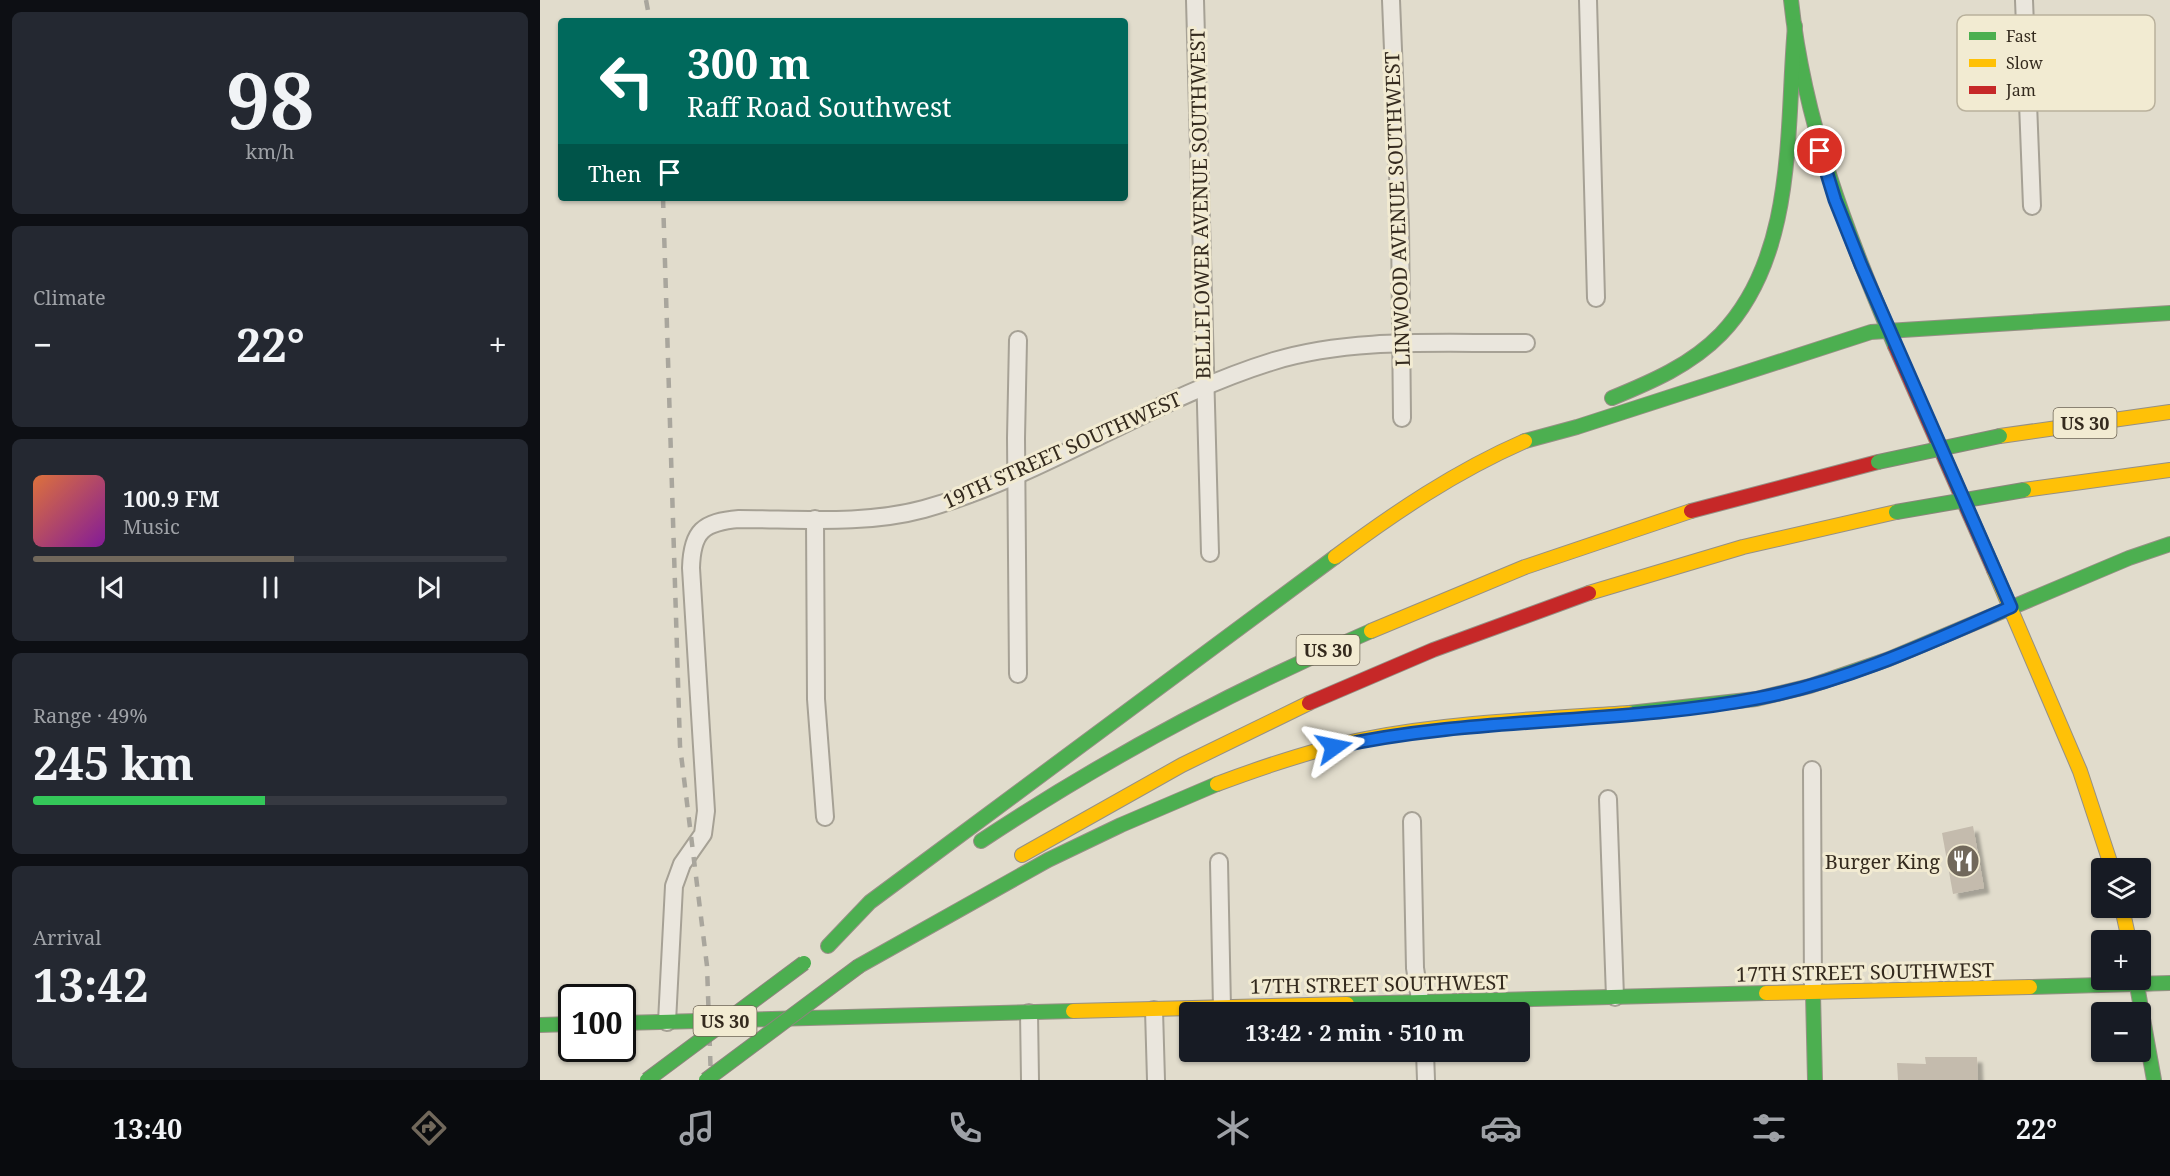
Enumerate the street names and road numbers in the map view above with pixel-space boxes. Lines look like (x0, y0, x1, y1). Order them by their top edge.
street label: BELLFLOWER AVENUE SOUTHWEST (1183, 28, 1217, 380)
street label: LINWOOD AVENUE SOUTHWEST (1378, 51, 1416, 367)
street label: 19TH STREET SOUTHWEST (939, 385, 1185, 515)
road number: US 30 (2054, 408, 2116, 438)
road number: US 30 (1296, 635, 1360, 665)
street label: 17TH STREET SOUTHWEST (1736, 956, 1994, 988)
street label: 17TH STREET SOUTHWEST (1250, 968, 1508, 1000)
road number: US 30 (694, 1006, 756, 1036)

